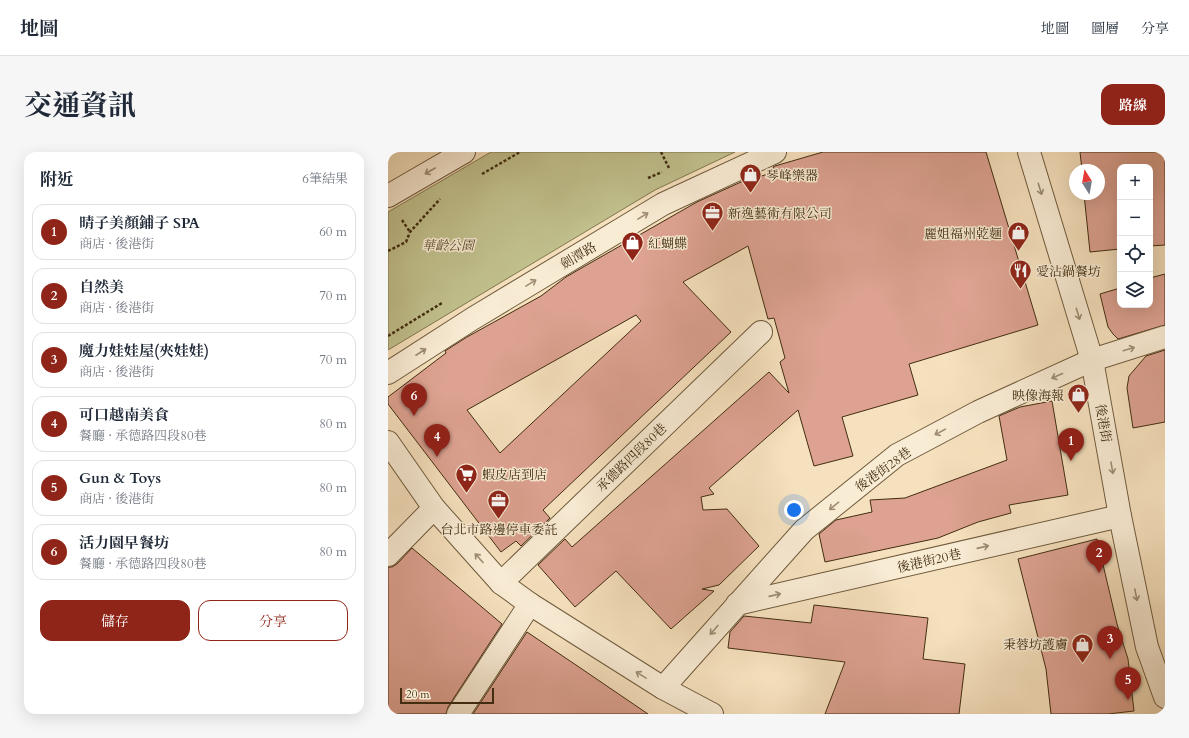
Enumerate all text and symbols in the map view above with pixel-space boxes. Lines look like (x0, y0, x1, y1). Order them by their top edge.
text: 地圖 (20, 16, 58, 42)
text: 地圖 (1041, 19, 1069, 38)
text: 圖層 (1091, 19, 1119, 38)
text: 分享 (1141, 19, 1169, 38)
button: 路線 (1101, 84, 1165, 125)
text: 交通資訊 (24, 87, 136, 125)
shop icon: 琴峰樂器 (737, 162, 763, 195)
north arrow (1069, 164, 1105, 200)
map controls (1117, 164, 1153, 308)
button: + (1117, 164, 1153, 200)
place label: 琴峰樂器 (766, 167, 818, 185)
text: 附近 (40, 168, 74, 191)
one-way arrow (424, 168, 436, 176)
text: 6筆結果 (302, 170, 348, 188)
one-way arrow (1037, 183, 1044, 196)
office icon: 新逸藝術有限公司 (699, 200, 725, 233)
button: − (1117, 200, 1153, 236)
place label: 新逸藝術有限公司 (728, 205, 832, 223)
one-way arrow (637, 212, 648, 220)
text: 晴子美顏鋪子 SPA (79, 213, 200, 233)
shop icon: 麗姐福州乾麵 (1005, 220, 1031, 253)
text: 1 (51, 223, 57, 241)
text: 60 m (319, 223, 347, 241)
place label: 麗姐福州乾麵 (924, 225, 1002, 243)
shop icon: 紅蝴蝶 (619, 230, 645, 263)
text: 商店 · 後港街 (79, 235, 154, 253)
place label: 紅蝴蝶 (648, 235, 687, 253)
button: locate (1117, 236, 1153, 272)
park label: 華齡公園 (422, 237, 476, 255)
street label: 劍潭路 (557, 238, 600, 274)
restaurant icon: 愛沾鍋餐坊 (1007, 258, 1033, 291)
place label: 愛沾鍋餐坊 (1036, 263, 1101, 281)
button: layers (1117, 272, 1153, 308)
text: 自然美 (79, 277, 124, 297)
one-way arrow (525, 279, 537, 287)
text: 2 (51, 287, 57, 305)
text: 70 m (319, 287, 347, 305)
text: 商店 · 後港街 (79, 299, 154, 317)
one-way arrow (1075, 307, 1082, 320)
text: 魔力娃娃屋(夾娃娃) (79, 341, 209, 361)
one-way arrow (1122, 345, 1135, 352)
one-way arrow (415, 347, 427, 355)
text: 3 (51, 351, 57, 369)
text: 70 m (319, 351, 347, 369)
text: 商店 · 後港街 (79, 363, 154, 381)
one-way arrow (1051, 373, 1063, 380)
shop icon: 映像海報 (1066, 382, 1092, 415)
pin: 6 (401, 383, 427, 416)
place label: 映像海報 (1012, 387, 1064, 405)
street label: 後港街 (1091, 402, 1115, 444)
text: 可口越南美食 (79, 405, 169, 425)
text: 4 (51, 415, 57, 433)
text: 80 m (319, 415, 347, 433)
street label: 承德路四段80巷 (593, 420, 671, 496)
pin: 4 (424, 424, 450, 457)
text: 餐廳 · 承德路四段80巷 (79, 427, 207, 445)
pin: 1 (1058, 428, 1084, 461)
one-way arrow (934, 429, 946, 436)
street label: 後港街28巷 (852, 443, 915, 496)
supermarket icon: 蝦皮店到店 (453, 461, 479, 494)
one-way arrow (1108, 461, 1116, 474)
place label: 蝦皮店到店 (482, 466, 547, 484)
text: Gun & Toys (79, 468, 161, 488)
text: 5 (51, 479, 57, 497)
text: 80 m (319, 479, 347, 497)
office icon: 台北市路邊停車委託 (486, 488, 512, 521)
text: 商店 · 後港街 (79, 490, 154, 508)
your location (784, 500, 804, 520)
one-way arrow (828, 502, 839, 511)
place label: 台北市路邊停車委託 (440, 521, 558, 539)
text: 活力園早餐坊 (79, 533, 169, 553)
pin: 2 (1086, 540, 1112, 573)
text: 6 (51, 543, 57, 561)
text: 80 m (319, 543, 347, 561)
one-way arrow (977, 543, 990, 551)
street label: 後港街20巷 (895, 545, 963, 577)
one-way arrow (475, 553, 484, 564)
text: 餐廳 · 承德路四段80巷 (79, 555, 207, 573)
one-way arrow (1133, 589, 1141, 602)
one-way arrow (768, 591, 781, 599)
button: 儲存 (40, 600, 190, 641)
button: 分享 (198, 600, 348, 641)
one-way arrow (710, 624, 719, 635)
pin: 3 (1097, 626, 1123, 659)
shop icon: 秉蓉坊護膚 (1070, 631, 1096, 664)
place label: 秉蓉坊護膚 (1003, 636, 1068, 654)
pin: 5 (1115, 667, 1141, 700)
one-way arrow (635, 670, 647, 678)
scale bar (400, 686, 494, 705)
text: 20 m (406, 687, 430, 702)

